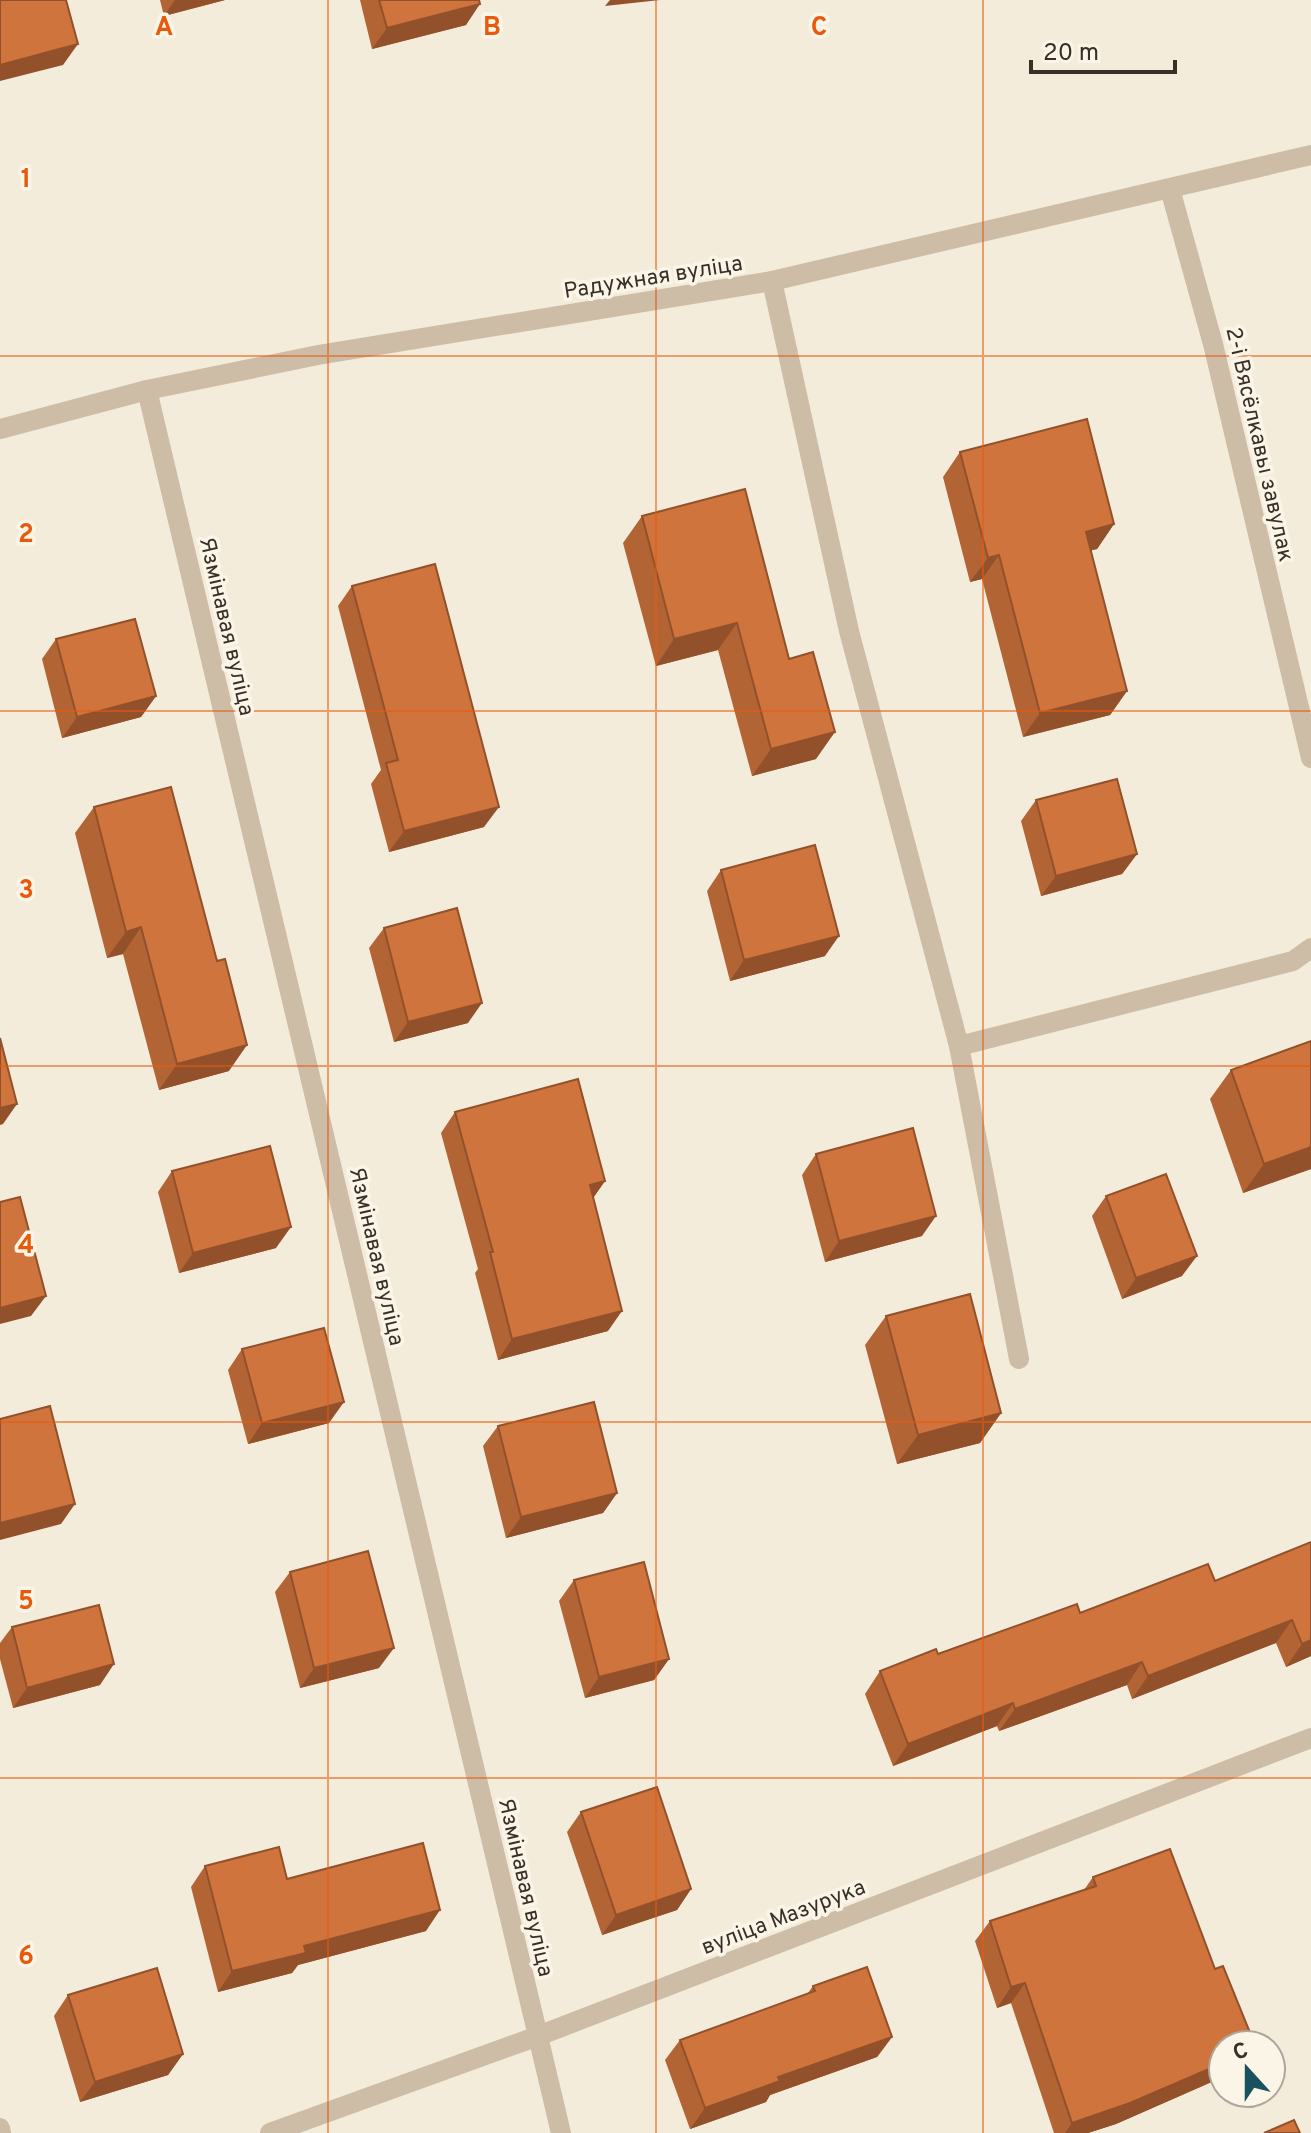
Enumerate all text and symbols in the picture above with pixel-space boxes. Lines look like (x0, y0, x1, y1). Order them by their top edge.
text: A (155, 12, 173, 45)
text: B (483, 12, 501, 45)
text: C (811, 12, 827, 45)
scale bar (1031, 24, 1175, 74)
text: 20 m (1043, 39, 1099, 69)
text: 1 (21, 164, 31, 197)
street label: Радужная вуліца (562, 251, 745, 306)
street label: 2-і Вясёлкавы завулак (1218, 325, 1299, 564)
text: 2 (18, 519, 34, 552)
street label: Язмінавая вуліца (192, 535, 259, 718)
text: 3 (18, 875, 34, 908)
street label: Язмінавая вуліца (342, 1165, 409, 1348)
text: 4 (18, 1230, 34, 1263)
text: 5 (18, 1586, 34, 1619)
street label: Язмінавая вуліца (491, 1796, 558, 1979)
street label: вуліца Мазурука (698, 1875, 870, 1962)
text: 6 (18, 1941, 34, 1974)
north arrow (1207, 2029, 1287, 2109)
text: С (1229, 2038, 1252, 2068)

